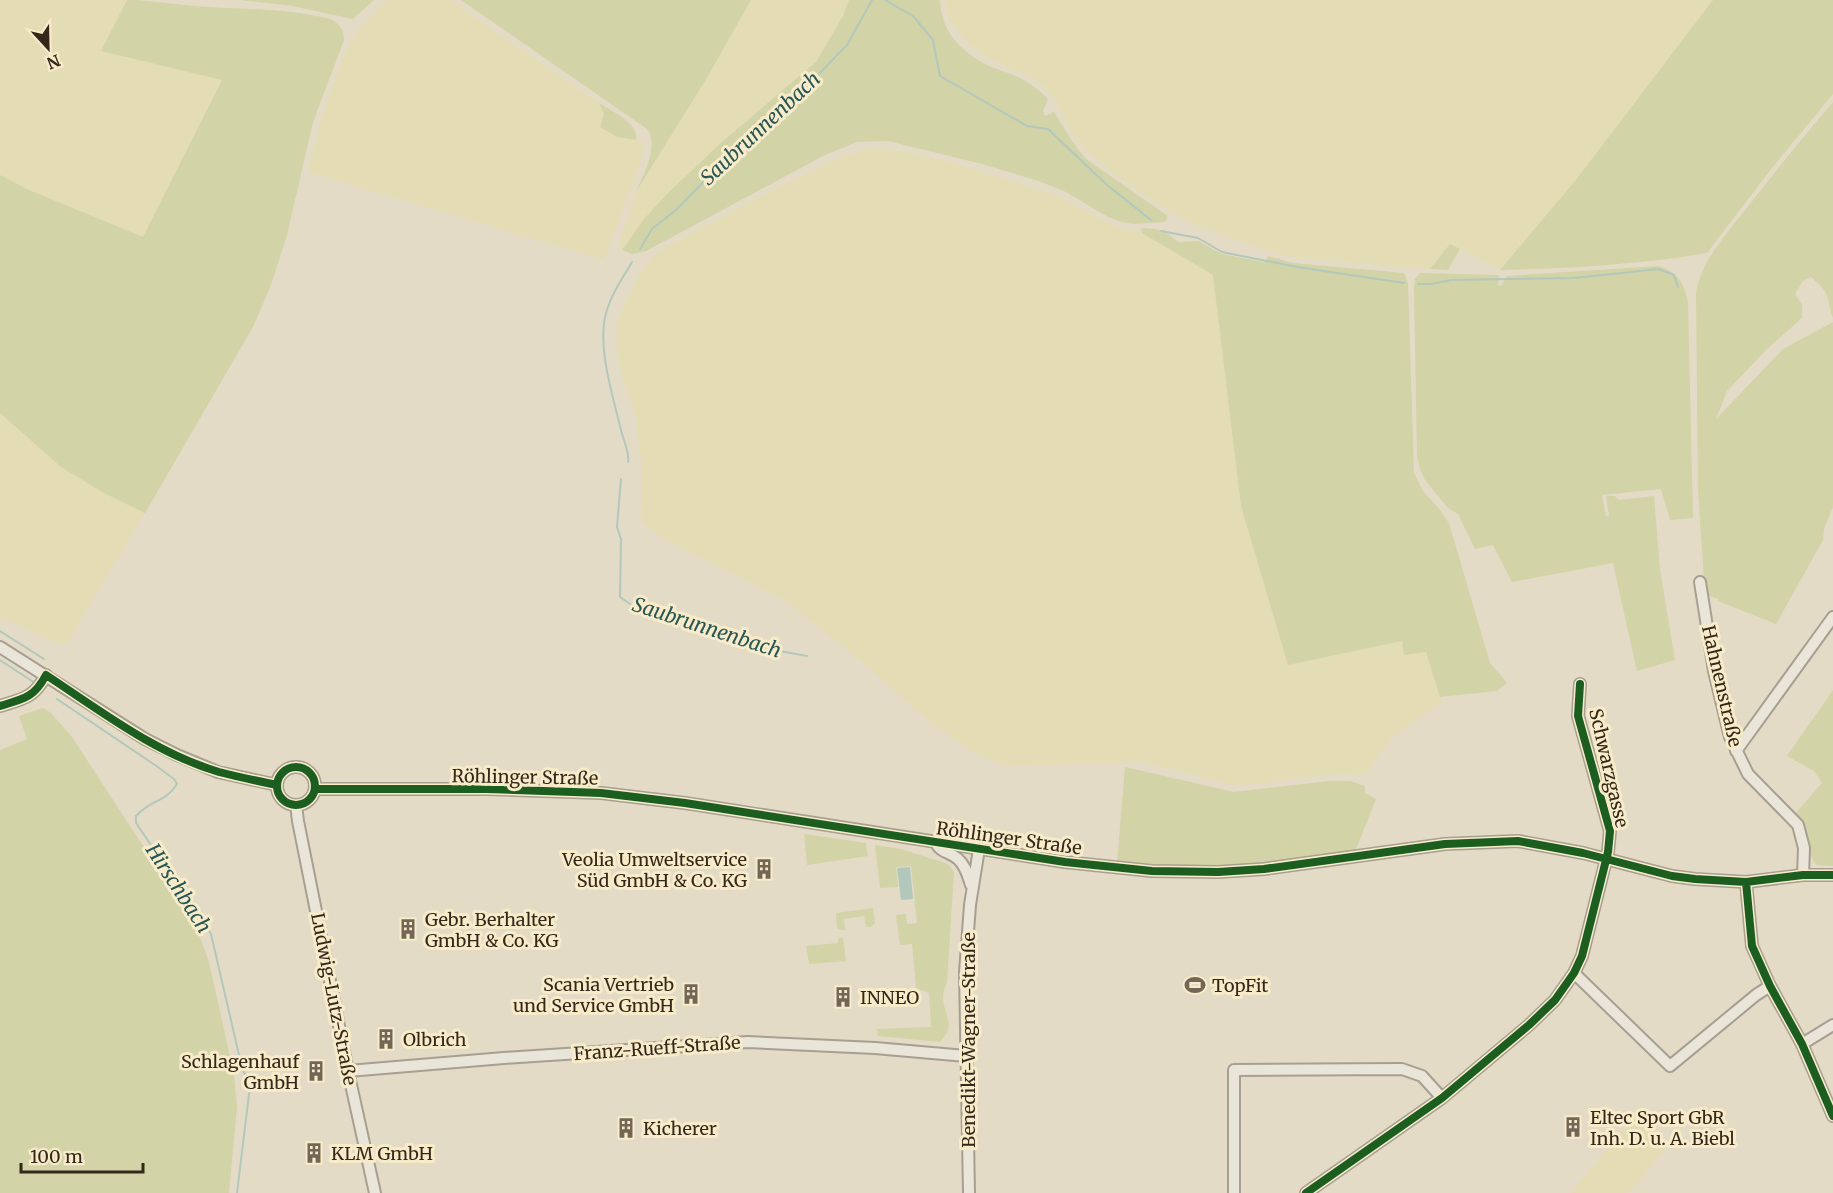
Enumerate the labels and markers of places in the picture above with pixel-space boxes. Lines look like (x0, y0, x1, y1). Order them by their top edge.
place label: Veolia Umweltservice Süd GmbH & Co. KG (561, 848, 747, 892)
building icon: Veolia Umweltservice Süd GmbH & Co. KG (752, 857, 776, 881)
place label: Gebr. Berhalter GmbH & Co. KG (425, 908, 558, 952)
building icon: Gebr. Berhalter GmbH & Co. KG (396, 917, 420, 941)
place label: Scania Vertrieb und Service GmbH (513, 973, 674, 1017)
sports icon: TopFit (1183, 973, 1207, 997)
place label: TopFit (1212, 974, 1268, 997)
building icon: Scania Vertrieb und Service GmbH (679, 982, 703, 1006)
building icon: INNEO (831, 985, 855, 1009)
place label: INNEO (860, 986, 919, 1009)
building icon: Olbrich (374, 1027, 398, 1051)
place label: Olbrich (403, 1028, 467, 1051)
place label: Schlagenhauf GmbH (181, 1050, 300, 1094)
building icon: Schlagenhauf GmbH (304, 1059, 328, 1083)
place label: Eltec Sport GbR Inh. D. u. A. Biebl (1590, 1106, 1735, 1150)
building icon: Eltec Sport GbR Inh. D. u. A. Biebl (1561, 1115, 1585, 1139)
building icon: Kicherer (614, 1116, 638, 1140)
place label: Kicherer (643, 1117, 717, 1140)
building icon: KLM GmbH (302, 1141, 326, 1165)
place label: KLM GmbH (331, 1142, 433, 1165)

